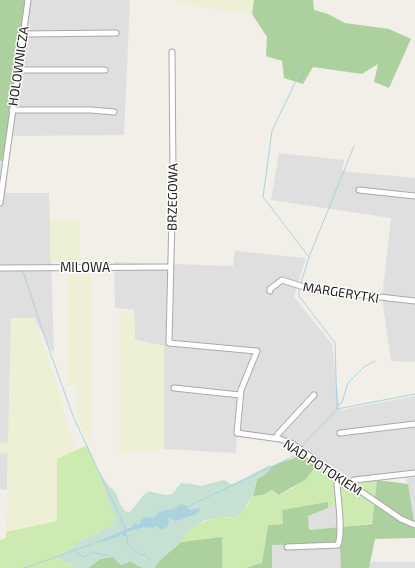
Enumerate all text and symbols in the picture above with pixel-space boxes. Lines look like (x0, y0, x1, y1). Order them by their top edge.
street label: HOLOWNICZA (4, 25, 32, 107)
street label: BRZEGOWA (163, 163, 181, 231)
street label: MILOWA (60, 259, 110, 275)
street label: MARGERYTKI (302, 278, 380, 306)
street label: NAD POTOKIEM (281, 436, 365, 498)

